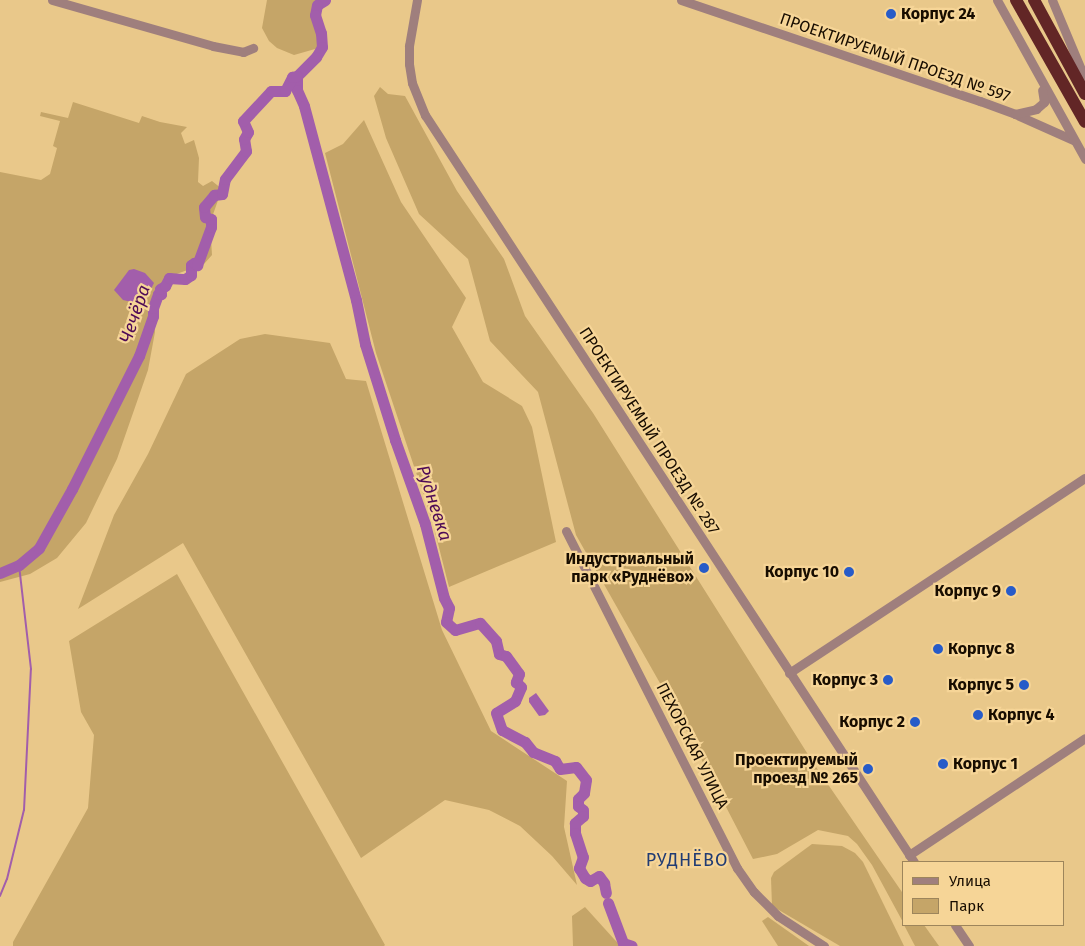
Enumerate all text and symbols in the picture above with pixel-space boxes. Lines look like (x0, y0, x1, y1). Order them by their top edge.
place label: Корпус 24 (901, 4, 975, 24)
marker: Корпус 24 (885, 8, 897, 20)
street label: ПРОЕКТИРУЕМЫЙ ПРОЕЗД № 597 (777, 9, 1013, 107)
water label: Чечёра (115, 282, 155, 346)
street label: ПРОЕКТИРУЕМЫЙ ПРОЕЗД № 287 (575, 324, 723, 538)
water label: Рудневка (412, 462, 456, 544)
place label: Индустриальный парк «Руднёво» (566, 549, 694, 587)
marker: Индустриальный парк «Руднёво» (698, 562, 710, 574)
place label: Корпус 10 (765, 562, 839, 582)
marker: Корпус 10 (843, 566, 855, 578)
place label: Корпус 9 (935, 581, 1001, 601)
marker: Корпус 9 (1005, 585, 1017, 597)
place label: Корпус 8 (948, 639, 1015, 659)
marker: Корпус 8 (932, 643, 944, 655)
place label: Корпус 3 (812, 670, 878, 690)
marker: Корпус 3 (882, 674, 894, 686)
place label: Корпус 5 (948, 675, 1014, 695)
marker: Корпус 5 (1018, 679, 1030, 691)
street label: ПЕХОРСКАЯ УЛИЦА (652, 680, 732, 812)
place label: Корпус 4 (988, 705, 1055, 725)
marker: Корпус 4 (972, 709, 984, 721)
place label: Корпус 2 (839, 712, 905, 732)
marker: Корпус 2 (909, 716, 921, 728)
place label: Проектируемый проезд № 265 (735, 750, 858, 788)
place label: Корпус 1 (953, 754, 1018, 774)
marker: Корпус 1 (937, 758, 949, 770)
marker: Проектируемый проезд № 265 (862, 763, 874, 775)
district label: РУДНЁВО (645, 849, 729, 871)
legend (902, 861, 1065, 926)
text: Улица (949, 872, 991, 890)
text: Парк (949, 897, 984, 915)

